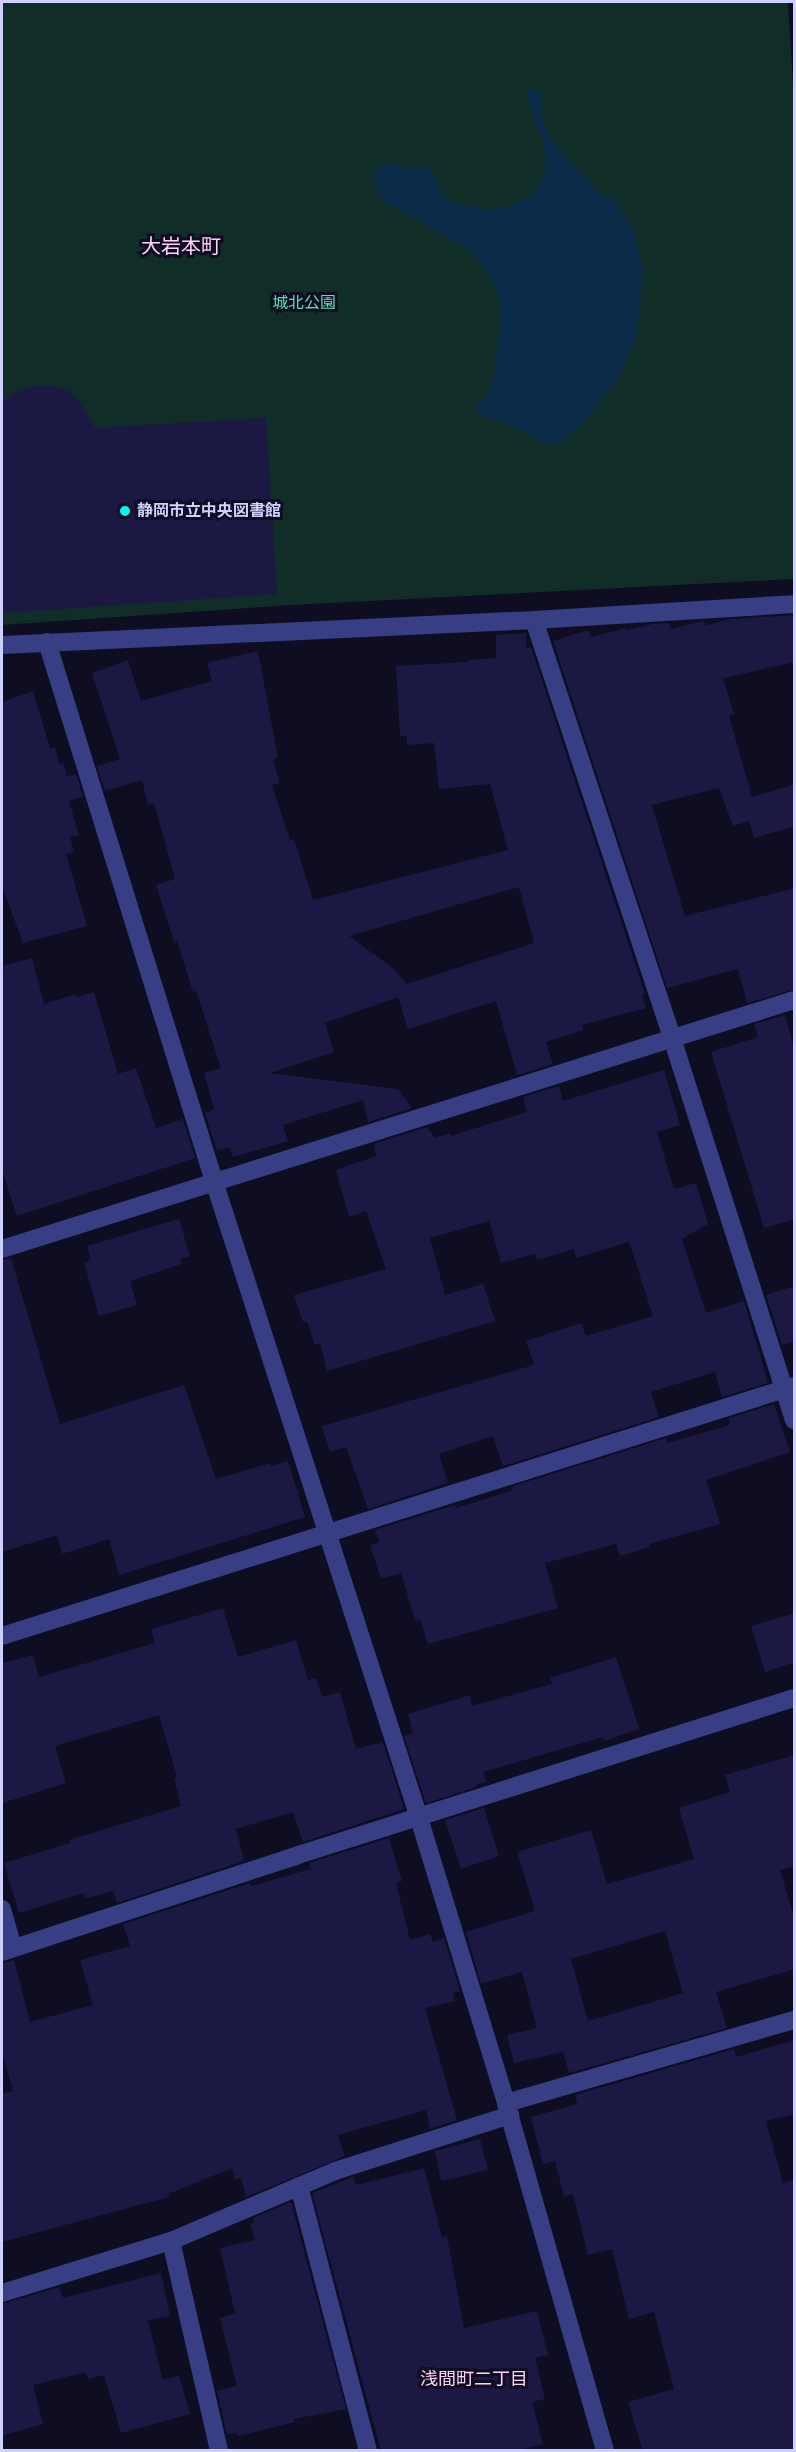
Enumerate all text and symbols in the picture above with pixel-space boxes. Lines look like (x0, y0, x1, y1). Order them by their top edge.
district label: 大岩本町 (141, 234, 221, 258)
park label: 城北公園 (272, 293, 336, 313)
place label: 静岡市立中央図書館 (137, 501, 281, 521)
marker: 静岡市立中央図書館 (118, 504, 132, 518)
district label: 浅間町二丁目 (420, 2368, 528, 2390)

